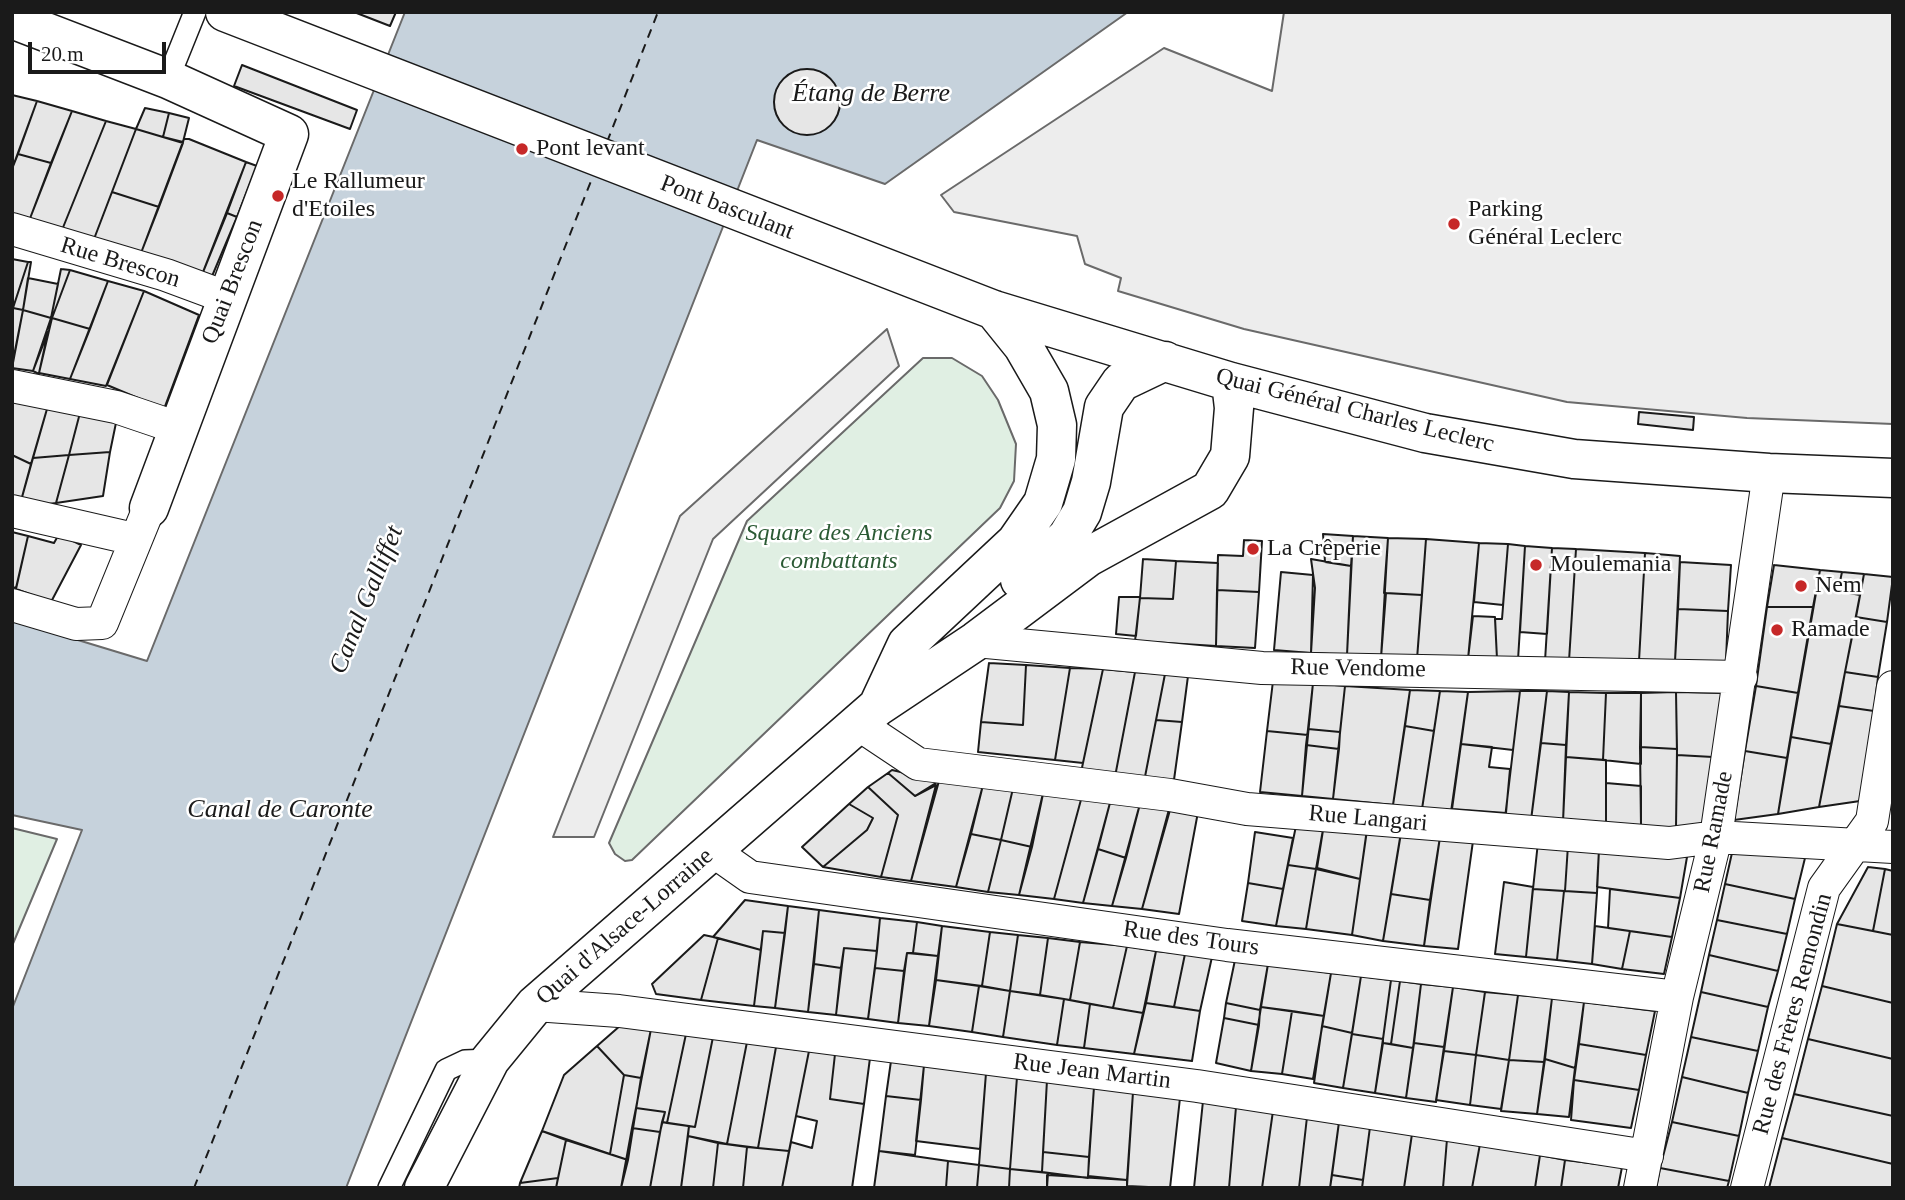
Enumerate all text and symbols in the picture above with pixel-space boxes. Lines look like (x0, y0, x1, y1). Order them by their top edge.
scale bar (32, 28, 170, 72)
text: 20 m (41, 42, 84, 66)
water label: Étang de Berre (792, 78, 950, 110)
place label: Pont levant (536, 135, 645, 163)
marker: Pont levant (514, 141, 530, 157)
place label: Le Rallumeur d'Etoiles (292, 168, 425, 224)
street label: Pont basculant (656, 169, 798, 247)
marker: Le Rallumeur d'Etoiles (270, 188, 286, 204)
place label: Parking Général Leclerc (1468, 196, 1622, 252)
street label: Quai Brescon (196, 216, 270, 348)
marker: Parking Général Leclerc (1446, 216, 1462, 232)
street label: Rue Brescon (57, 231, 183, 295)
street label: Quai Général Charles Leclerc (1213, 362, 1497, 460)
park label: Square des Anciens combattants (745, 520, 933, 576)
water label: Canal Galliffet (323, 522, 411, 678)
place label: La Crêperie (1267, 535, 1381, 563)
marker: La Crêperie (1245, 541, 1261, 557)
place label: Moulemania (1550, 551, 1671, 579)
marker: Moulemania (1528, 557, 1544, 573)
place label: Nem (1815, 572, 1862, 600)
marker: Nem (1793, 578, 1809, 594)
place label: Ramade (1791, 616, 1870, 644)
marker: Ramade (1769, 622, 1785, 638)
street label: Rue Vendome (1290, 653, 1426, 685)
street label: Rue Ramade (1688, 769, 1740, 895)
water label: Canal de Caronte (187, 794, 373, 826)
street label: Rue Langari (1307, 799, 1429, 839)
street label: Quai d'Alsace-Lorraine (531, 842, 719, 1012)
street label: Rue des Frères Remondin (1747, 890, 1839, 1138)
street label: Rue des Tours (1121, 915, 1261, 963)
street label: Rue Jean Martin (1012, 1048, 1172, 1096)

